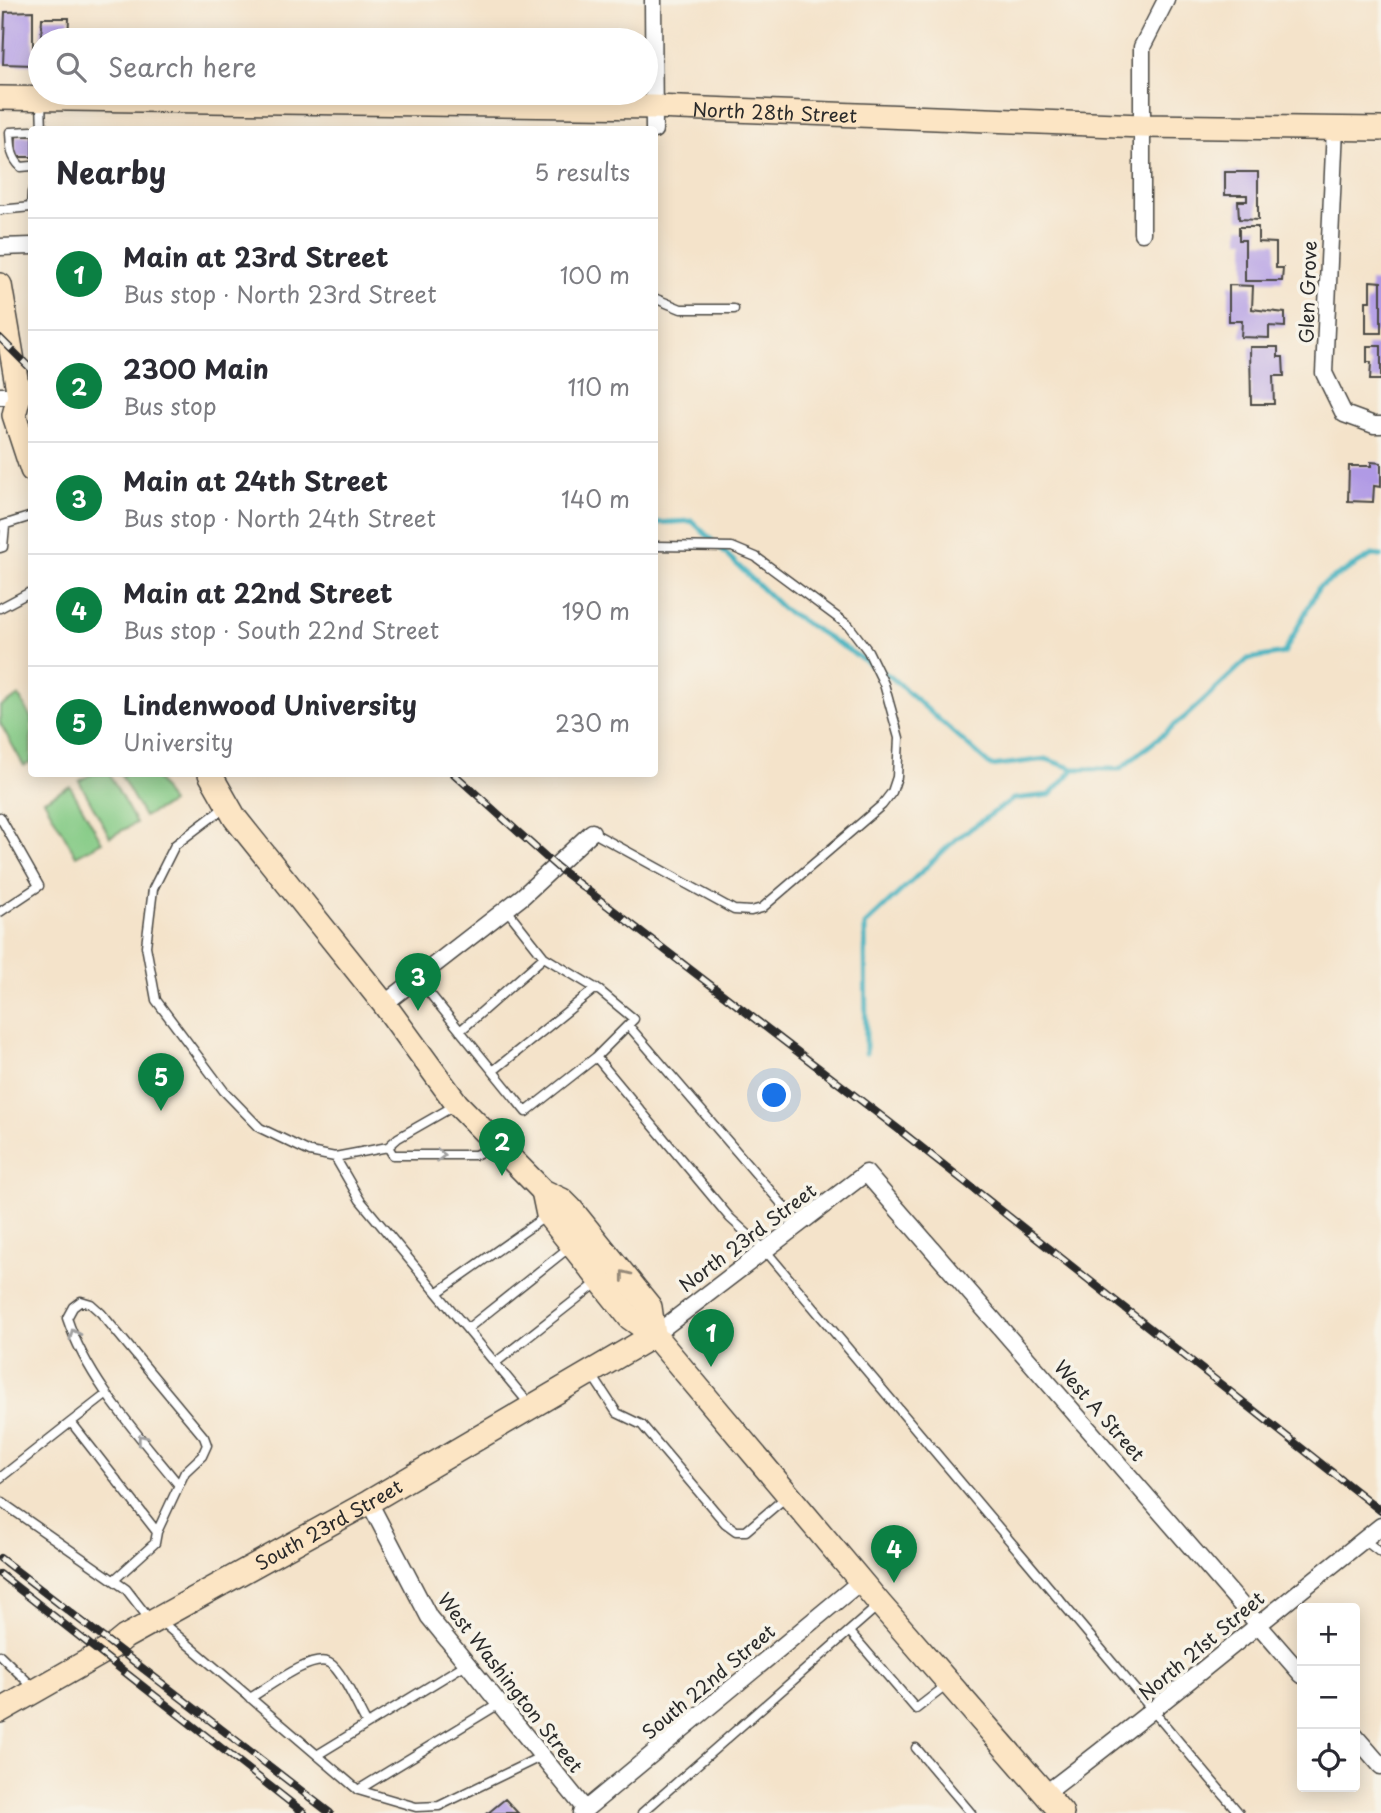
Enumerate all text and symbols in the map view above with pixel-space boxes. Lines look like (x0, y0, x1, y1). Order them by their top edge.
search box (28, 28, 658, 105)
text: Search here (108, 47, 257, 86)
icon: search (52, 48, 90, 86)
street label: North 28th Street (692, 95, 858, 129)
text: Nearby (56, 149, 166, 194)
text: 5 results (534, 154, 630, 189)
text: Main at 23rd Street (123, 237, 389, 276)
street label: Glen Grove (1291, 240, 1323, 344)
text: 1 (74, 257, 85, 292)
text: 100 m (560, 257, 630, 292)
text: Bus stop · North 23rd Street (123, 276, 437, 311)
text: 2300 Main (123, 349, 269, 388)
text: 2 (71, 369, 87, 404)
text: 110 m (568, 369, 630, 404)
text: Bus stop (123, 388, 217, 423)
text: Main at 24th Street (123, 461, 388, 500)
text: 3 (71, 481, 87, 516)
text: 140 m (561, 481, 630, 516)
text: Bus stop · North 24th Street (123, 500, 436, 535)
text: Main at 22nd Street (123, 573, 393, 612)
text: 4 (71, 593, 87, 628)
text: 190 m (562, 593, 630, 628)
text: Bus stop · South 22nd Street (123, 612, 439, 647)
text: Lindenwood University (123, 685, 417, 724)
text: 5 (72, 705, 86, 740)
text: 230 m (555, 705, 630, 740)
text: University (123, 724, 233, 759)
pin: 3 (395, 953, 441, 1011)
pin: 5 (138, 1053, 184, 1111)
your location (757, 1078, 791, 1112)
pin: 2 (479, 1118, 525, 1176)
one-way arrow (437, 1147, 447, 1163)
street label: North 23rd Street (672, 1176, 822, 1298)
one-way arrow (621, 1270, 634, 1283)
pin: 1 (688, 1309, 734, 1367)
one-way arrow (68, 1329, 82, 1341)
street label: West A Street (1048, 1353, 1152, 1467)
one-way arrow (138, 1435, 151, 1447)
street label: South 23rd Street (250, 1472, 407, 1577)
pin: 4 (871, 1525, 917, 1583)
street label: North 21st Street (1132, 1584, 1270, 1706)
street label: West Washington Street (432, 1586, 590, 1778)
map controls (1297, 1603, 1360, 1792)
button: + (1297, 1603, 1360, 1666)
street label: South 22nd Street (635, 1617, 781, 1745)
button: − (1297, 1666, 1360, 1729)
button: locate (1297, 1729, 1360, 1792)

